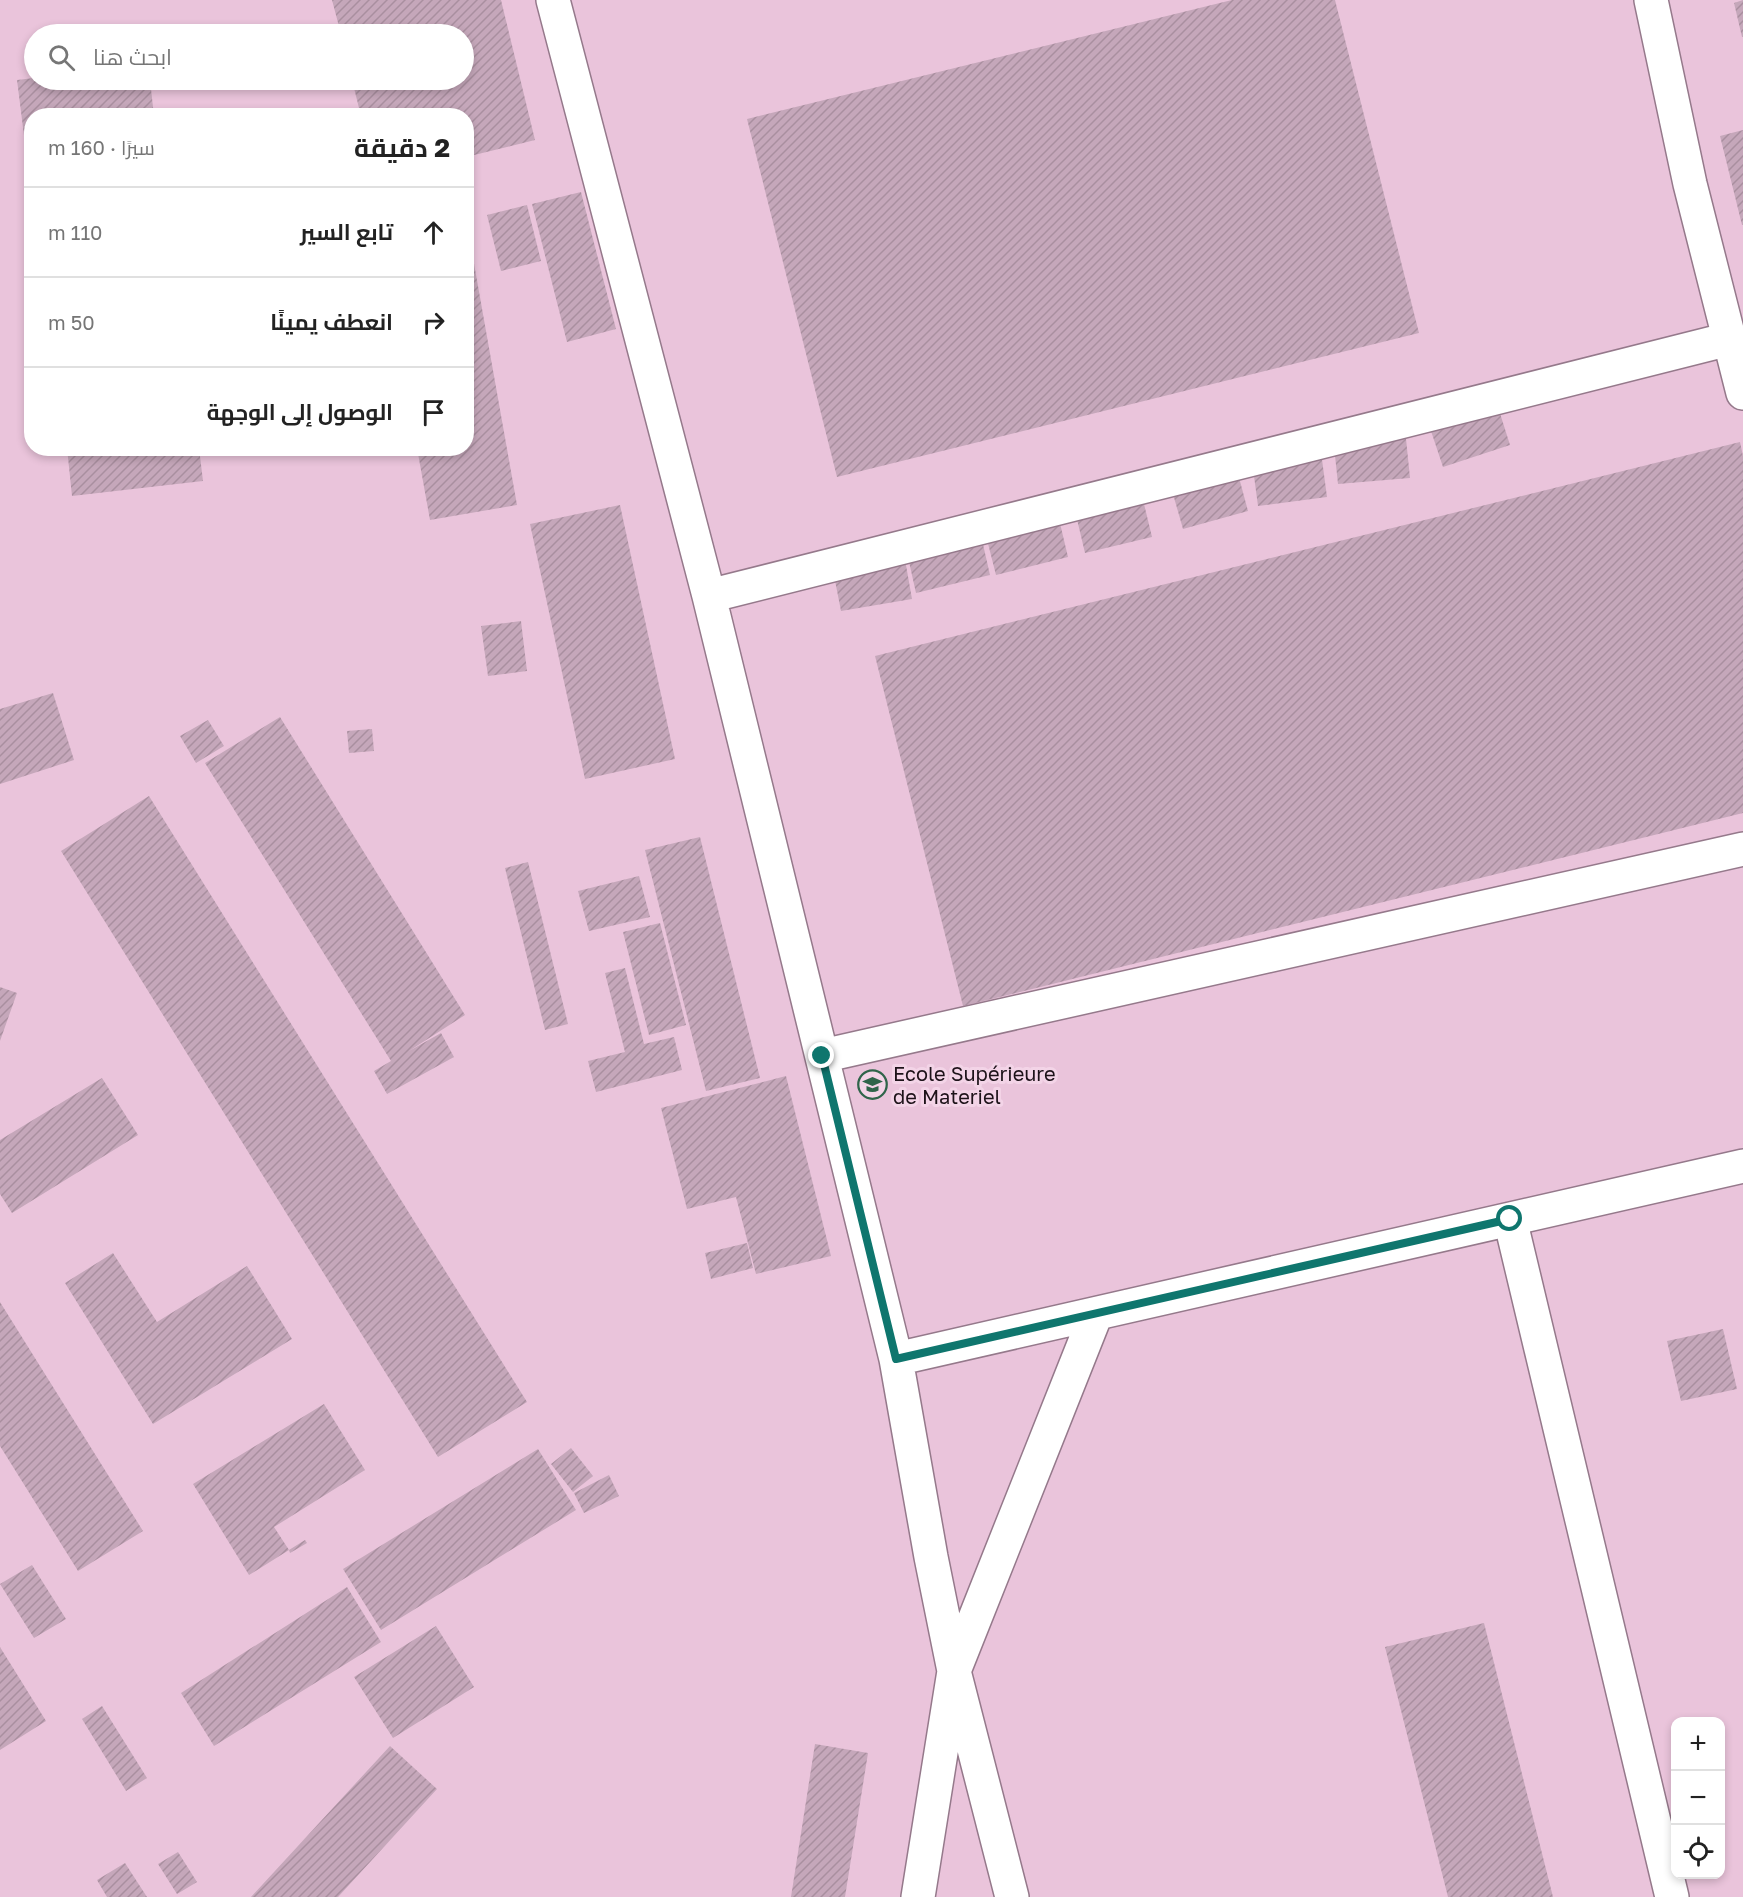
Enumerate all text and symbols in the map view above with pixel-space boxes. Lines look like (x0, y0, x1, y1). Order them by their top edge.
search box (24, 24, 474, 90)
icon: search (45, 41, 78, 74)
text: ابحث هنا (93, 43, 172, 70)
text: 2 دقيقة (354, 132, 450, 163)
text: سيرًا · 160 m (48, 135, 155, 159)
icon: ahead (417, 216, 450, 249)
text: تابع السير (300, 218, 393, 245)
text: 110 m (48, 220, 103, 244)
icon: right (417, 306, 450, 339)
text: انعطف يمينًا (270, 308, 393, 335)
text: 50 m (48, 310, 95, 334)
icon: arrive (417, 396, 450, 429)
text: الوصول إلى الوجهة (207, 398, 393, 425)
route end (808, 1042, 834, 1068)
place label: Ecole Supérieure de Materiel (893, 1061, 1056, 1108)
school or university icon: Ecole Supérieure de Materiel (856, 1069, 888, 1101)
route start (1496, 1205, 1522, 1231)
map controls (1671, 1717, 1725, 1879)
button: + (1671, 1717, 1725, 1771)
button: − (1671, 1771, 1725, 1825)
button: locate (1671, 1825, 1725, 1879)

